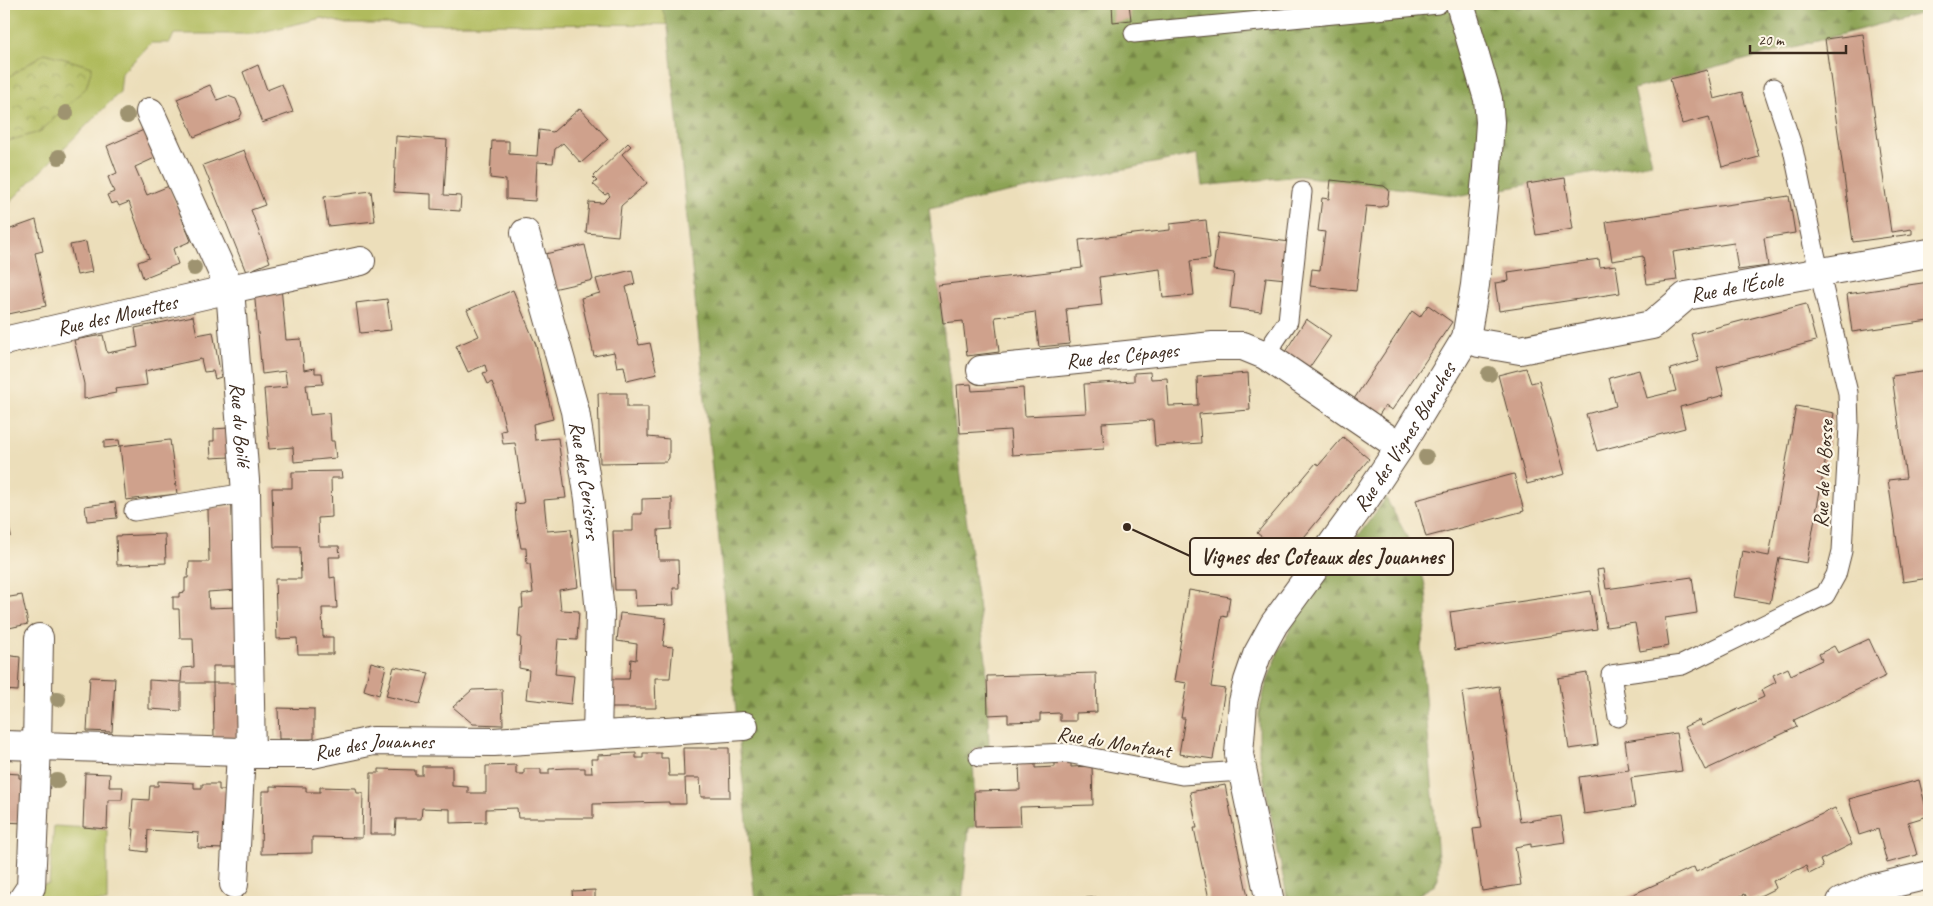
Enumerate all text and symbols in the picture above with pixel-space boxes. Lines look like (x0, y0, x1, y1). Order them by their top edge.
scale bar (1750, 22, 1847, 54)
text: 20 m (1758, 31, 1785, 50)
street label: Rue de l'École (1688, 266, 1786, 308)
street label: Rue des Mouettes (54, 288, 182, 341)
street label: Rue des Cépages (1065, 336, 1182, 374)
street label: Rue des Vignes Blanches (1348, 356, 1462, 517)
street label: Rue du Boilé (224, 381, 257, 470)
street label: Rue de la Bosse (1807, 418, 1839, 528)
street label: Rue des Cerisiers (564, 420, 606, 542)
callout: Vignes des Coteaux des Jouannes (1190, 538, 1453, 575)
text: Vignes des Coteaux des Jouannes (1201, 543, 1446, 571)
street label: Rue du Montant (1055, 720, 1175, 764)
street label: Rue des Jouannes (312, 728, 436, 766)

